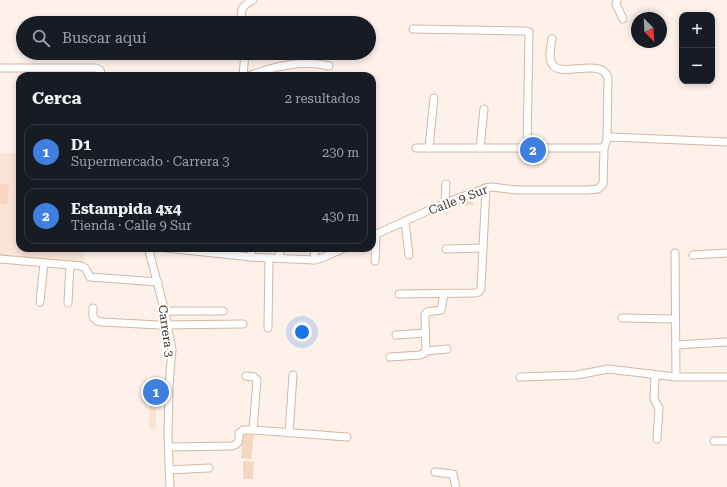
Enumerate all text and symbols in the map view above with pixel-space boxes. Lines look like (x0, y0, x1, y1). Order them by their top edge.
north arrow (631, 12, 667, 48)
map controls (679, 12, 715, 84)
button: + (679, 12, 715, 48)
search box (16, 16, 376, 60)
icon: search (30, 27, 52, 49)
text: Buscar aquí (62, 29, 146, 47)
button: − (679, 48, 715, 84)
text: Cerca (32, 88, 82, 108)
text: 2 resultados (285, 91, 360, 106)
pin: 2 (520, 135, 546, 165)
text: D1 (71, 136, 91, 154)
text: 1 (42, 145, 50, 160)
text: 230 m (322, 145, 359, 160)
text: Supermercado · Carrera 3 (71, 154, 230, 169)
street label: Calle 9 Sur (427, 182, 489, 218)
text: Estampida 4x4 (71, 200, 181, 218)
text: 2 (42, 209, 50, 224)
text: 430 m (322, 209, 359, 224)
text: Tienda · Calle 9 Sur (71, 218, 192, 233)
street label: Carrera 3 (155, 304, 177, 358)
your location (292, 322, 312, 342)
pin: 1 (143, 377, 169, 407)

